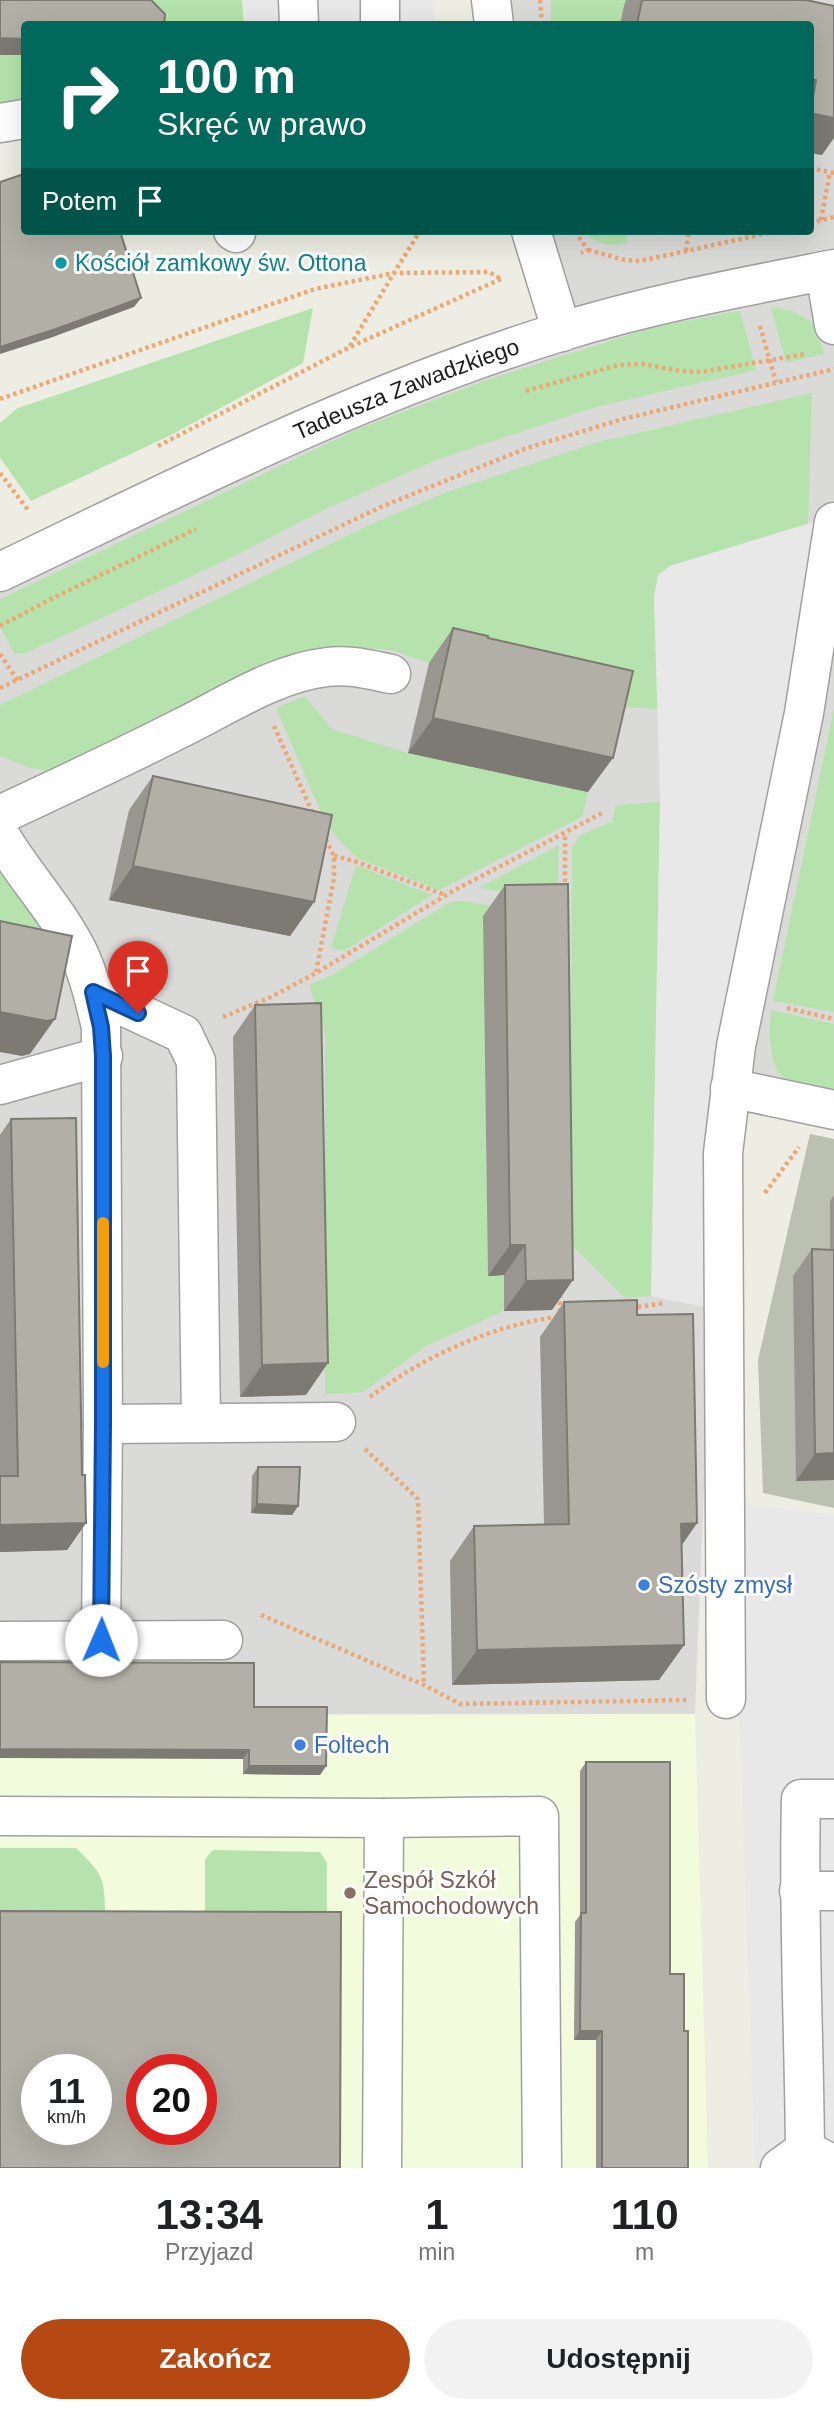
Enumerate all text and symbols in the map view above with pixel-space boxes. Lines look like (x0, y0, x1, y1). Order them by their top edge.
icon: right (42, 49, 133, 140)
text: 100 m (157, 49, 296, 103)
text: Skręć w prawo (157, 106, 367, 142)
icon: arrive (131, 182, 169, 220)
text: Potem (42, 186, 117, 216)
place label: Kościół zamkowy św. Ottona (75, 250, 367, 276)
marker: Kościół zamkowy św. Ottona (53, 255, 69, 271)
street label: Tadeusza Zawadzkiego (289, 333, 523, 445)
pin (108, 941, 168, 1013)
icon: arrive (119, 952, 157, 990)
place label: Szósty zmysł (658, 1572, 792, 1598)
marker: Szósty zmysł (636, 1577, 652, 1593)
position arrow (64, 1603, 138, 1677)
place label: Foltech (314, 1732, 389, 1758)
marker: Foltech (292, 1737, 308, 1753)
place label: Zespół Szkół Samochodowych (364, 1867, 539, 1919)
marker: Zespół Szkół Samochodowych (342, 1885, 358, 1901)
speed limit sign: 20 (126, 2054, 217, 2145)
text: 11 (48, 2071, 85, 2110)
text: km/h (47, 2107, 86, 2127)
text: 13:34 (155, 2191, 263, 2238)
text: 1 (425, 2191, 449, 2238)
text: 110 (611, 2191, 679, 2238)
text: Przyjazd (165, 2239, 253, 2265)
text: min (418, 2239, 455, 2265)
text: m (635, 2239, 654, 2265)
button: Zakończ (21, 2319, 410, 2399)
button: Udostępnij (424, 2319, 813, 2399)

